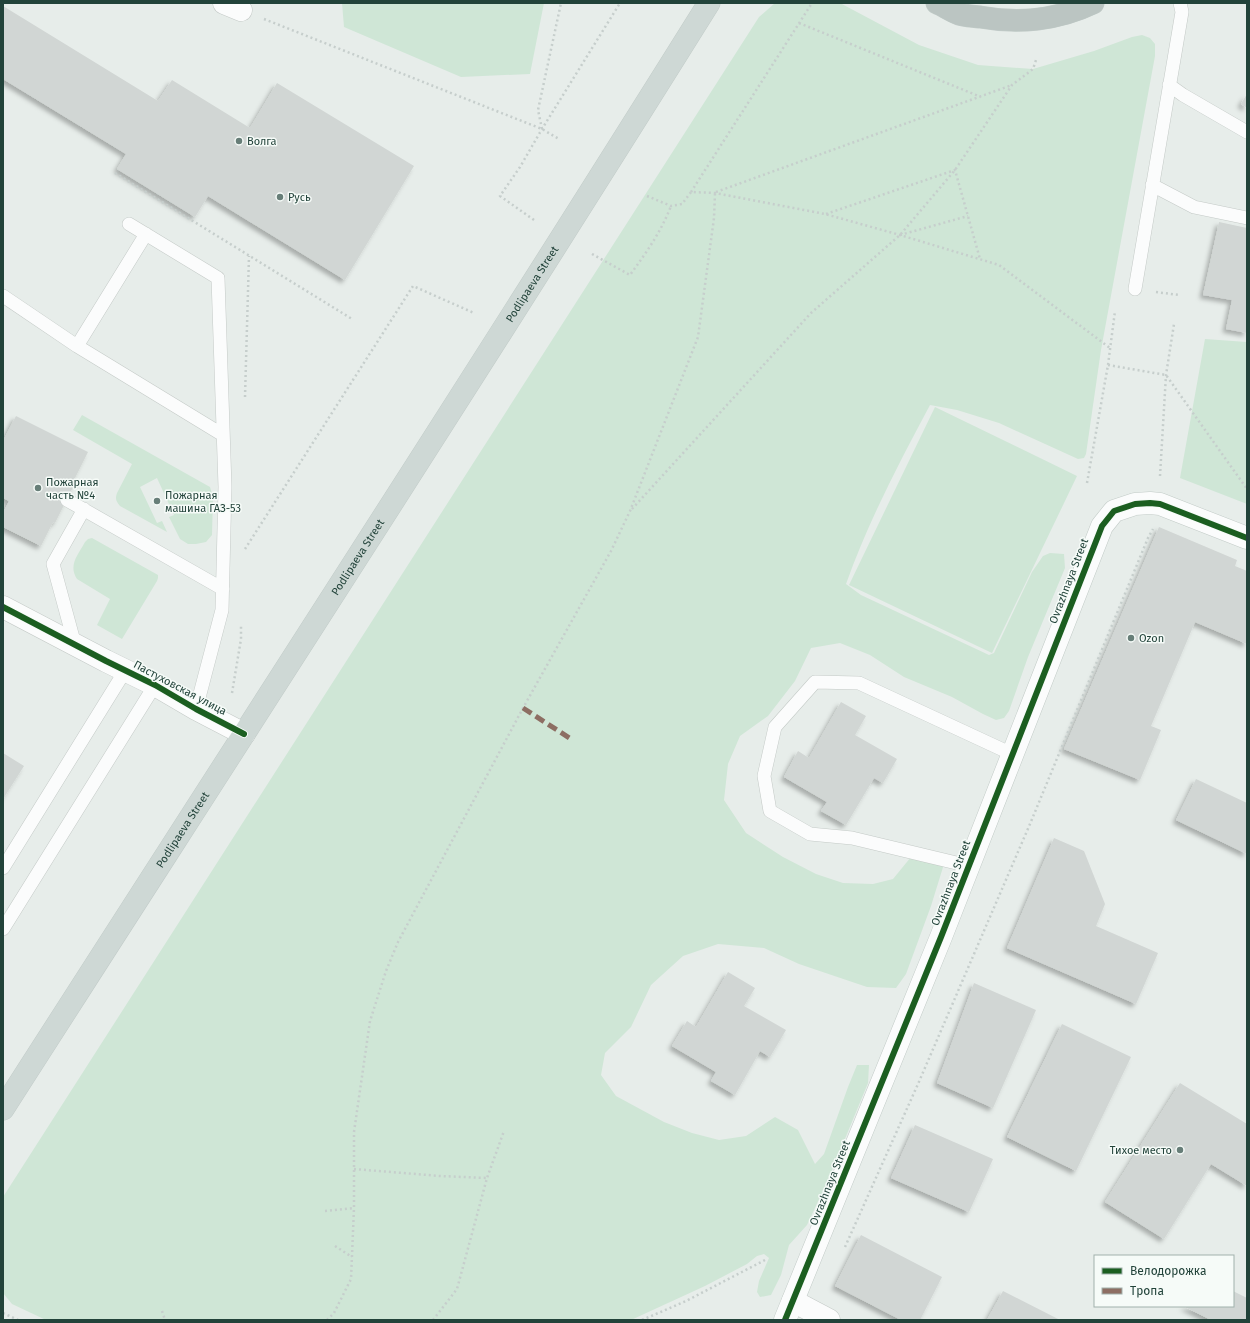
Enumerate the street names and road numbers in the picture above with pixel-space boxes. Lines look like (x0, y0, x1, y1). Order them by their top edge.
street label: Podlipaeva Street (503, 243, 561, 325)
street label: Podlipaeva Street (328, 517, 387, 598)
street label: Ovrazhnaya Street (1047, 536, 1091, 626)
street label: Пастуховская улица (131, 658, 229, 718)
street label: Podlipaeva Street (153, 789, 212, 870)
street label: Ovrazhnaya Street (929, 838, 973, 928)
street label: Ovrazhnaya Street (807, 1139, 853, 1227)

